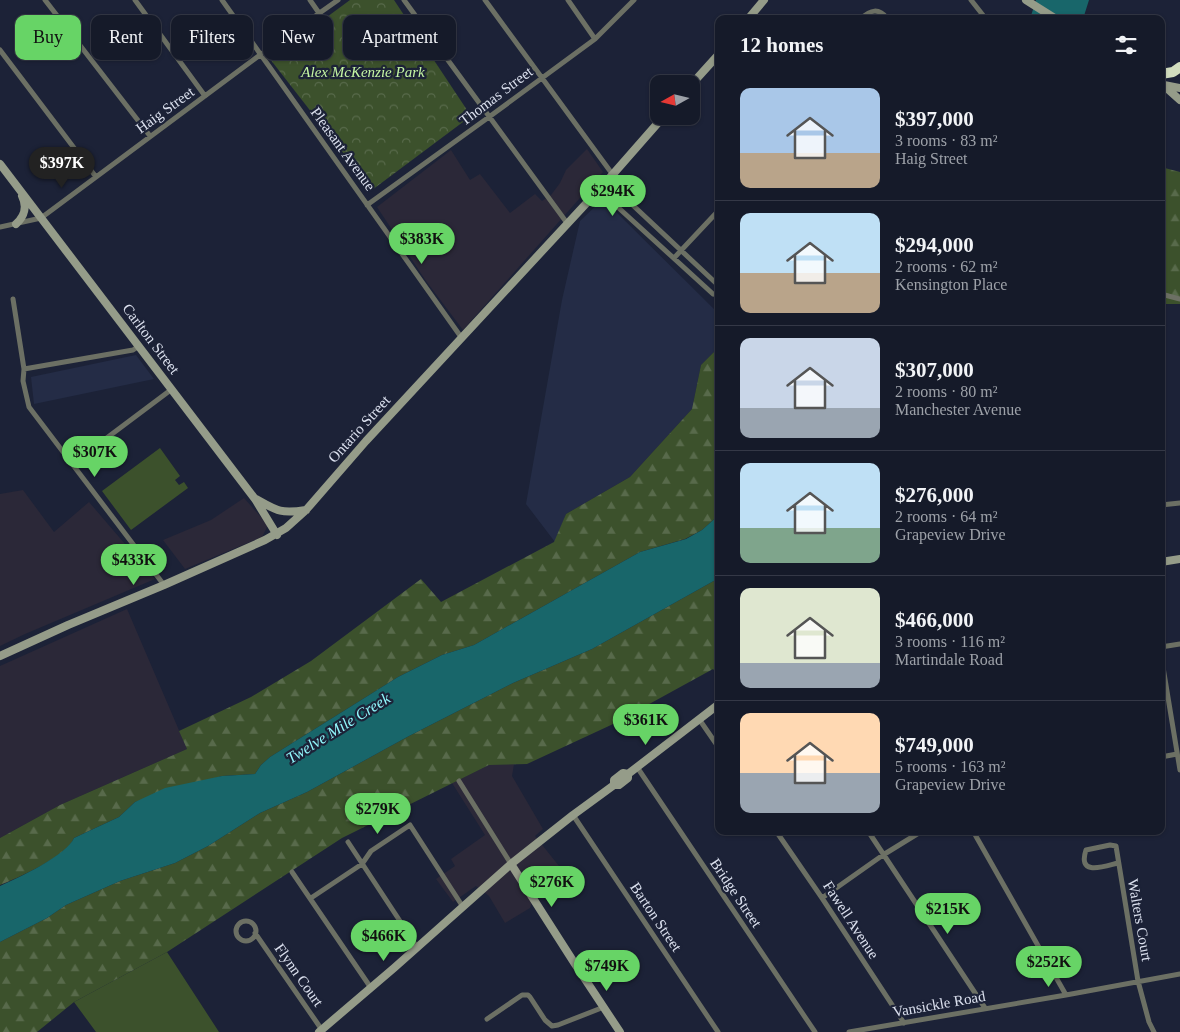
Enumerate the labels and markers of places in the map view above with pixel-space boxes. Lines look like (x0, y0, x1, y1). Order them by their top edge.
pin: $397K (27, 146, 97, 189)
pin: $294K (578, 174, 648, 217)
pin: $383K (387, 222, 457, 265)
pin: $307K (60, 436, 130, 478)
pin: $433K (99, 544, 169, 586)
pin: $361K (611, 704, 681, 746)
pin: $279K (343, 792, 413, 835)
pin: $276K (517, 866, 587, 908)
pin: $215K (913, 892, 983, 935)
pin: $466K (349, 920, 419, 962)
pin: $252K (1014, 946, 1084, 988)
pin: $749K (572, 950, 642, 992)

